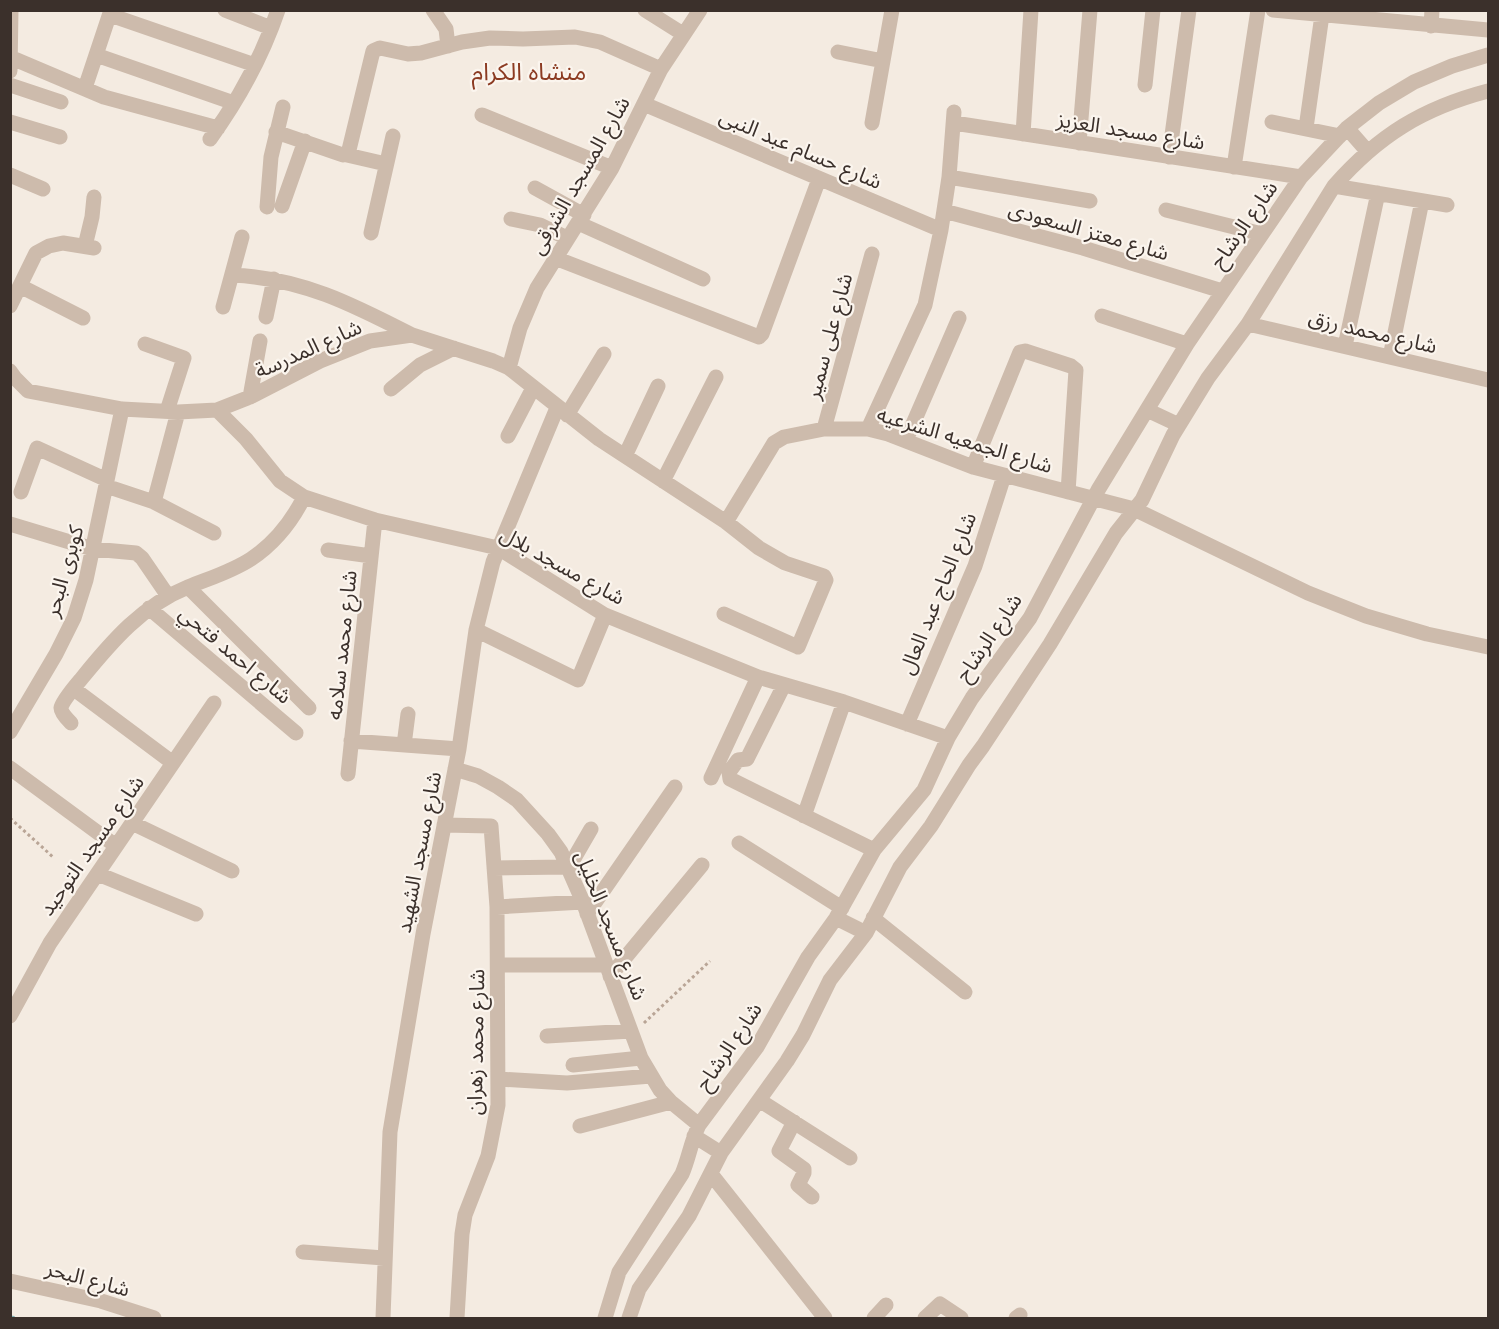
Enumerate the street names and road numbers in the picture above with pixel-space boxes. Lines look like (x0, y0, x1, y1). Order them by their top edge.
street label: شارع المسجد الشرقى (523, 91, 637, 260)
street label: شارع حسام عبد النبى (714, 102, 886, 198)
street label: شارع مسجد العزيز (1054, 105, 1207, 157)
street label: شارع الرشاح (1203, 175, 1285, 274)
street label: شارع معتز السعودى (1005, 195, 1172, 268)
street label: شارع على سمير (798, 270, 860, 404)
street label: شارع محمد رزق (1306, 304, 1440, 361)
street label: شارع المدرسة (251, 313, 367, 386)
street label: شارع الجمعيه الشرعيه (873, 400, 1056, 481)
street label: شارع الحاج عبد العال (893, 508, 984, 679)
street label: شارع مسجد بلال (495, 520, 630, 613)
street label: كوبرى البحر (37, 522, 88, 621)
street label: شارع محمد سلامه (320, 569, 365, 721)
street label: شارع الرشاح (949, 588, 1029, 688)
street label: شارع احمد فتحي (172, 599, 298, 712)
street label: شارع مسجد الشهيد (390, 769, 449, 935)
street label: شارع مسجد التوحيد (33, 770, 152, 922)
street label: شارع مسجد الخليل (567, 846, 654, 1005)
street label: شارع محمد زهران (461, 969, 492, 1115)
street label: شارع الرشاح (689, 997, 769, 1097)
street label: شارع البحر (41, 1254, 133, 1305)

